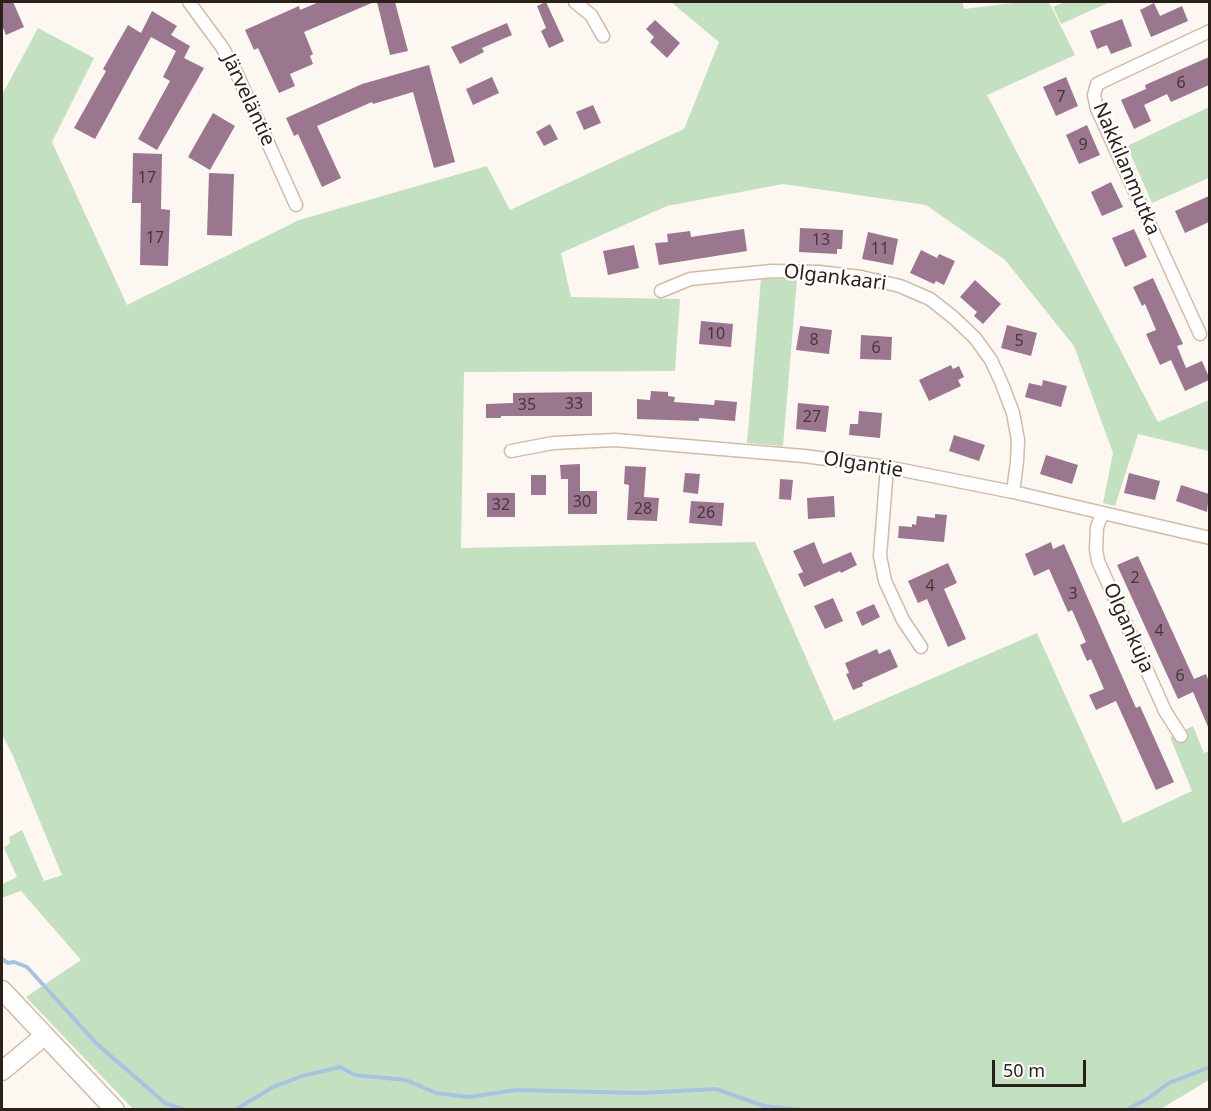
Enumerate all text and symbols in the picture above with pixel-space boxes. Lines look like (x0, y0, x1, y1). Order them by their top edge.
street label: Järveläntie (216, 50, 280, 150)
house number: 6 (1176, 73, 1186, 93)
house number: 7 (1056, 87, 1066, 107)
street label: Nakkilanmutka (1087, 99, 1165, 239)
house number: 9 (1078, 135, 1088, 155)
house number: 17 (138, 168, 156, 188)
house number: 17 (146, 228, 164, 248)
house number: 13 (812, 230, 830, 250)
house number: 11 (871, 239, 889, 259)
street label: Olgankaari (782, 260, 888, 296)
house number: 10 (707, 324, 725, 344)
house number: 8 (809, 330, 819, 350)
house number: 5 (1014, 331, 1024, 351)
house number: 6 (871, 338, 881, 358)
house number: 33 (565, 394, 583, 414)
house number: 35 (518, 395, 536, 415)
house number: 27 (803, 407, 821, 427)
street label: Olgantie (821, 447, 905, 483)
house number: 30 (573, 492, 591, 512)
house number: 32 (492, 495, 510, 515)
house number: 28 (634, 499, 652, 519)
house number: 26 (697, 503, 715, 523)
house number: 2 (1130, 568, 1140, 588)
house number: 4 (925, 576, 935, 596)
street label: Olgankuja (1097, 579, 1159, 677)
house number: 3 (1068, 584, 1078, 604)
house number: 4 (1154, 621, 1164, 641)
house number: 6 (1175, 666, 1185, 686)
scale bar (995, 1048, 1090, 1086)
text: 50 m (1003, 1058, 1045, 1082)

